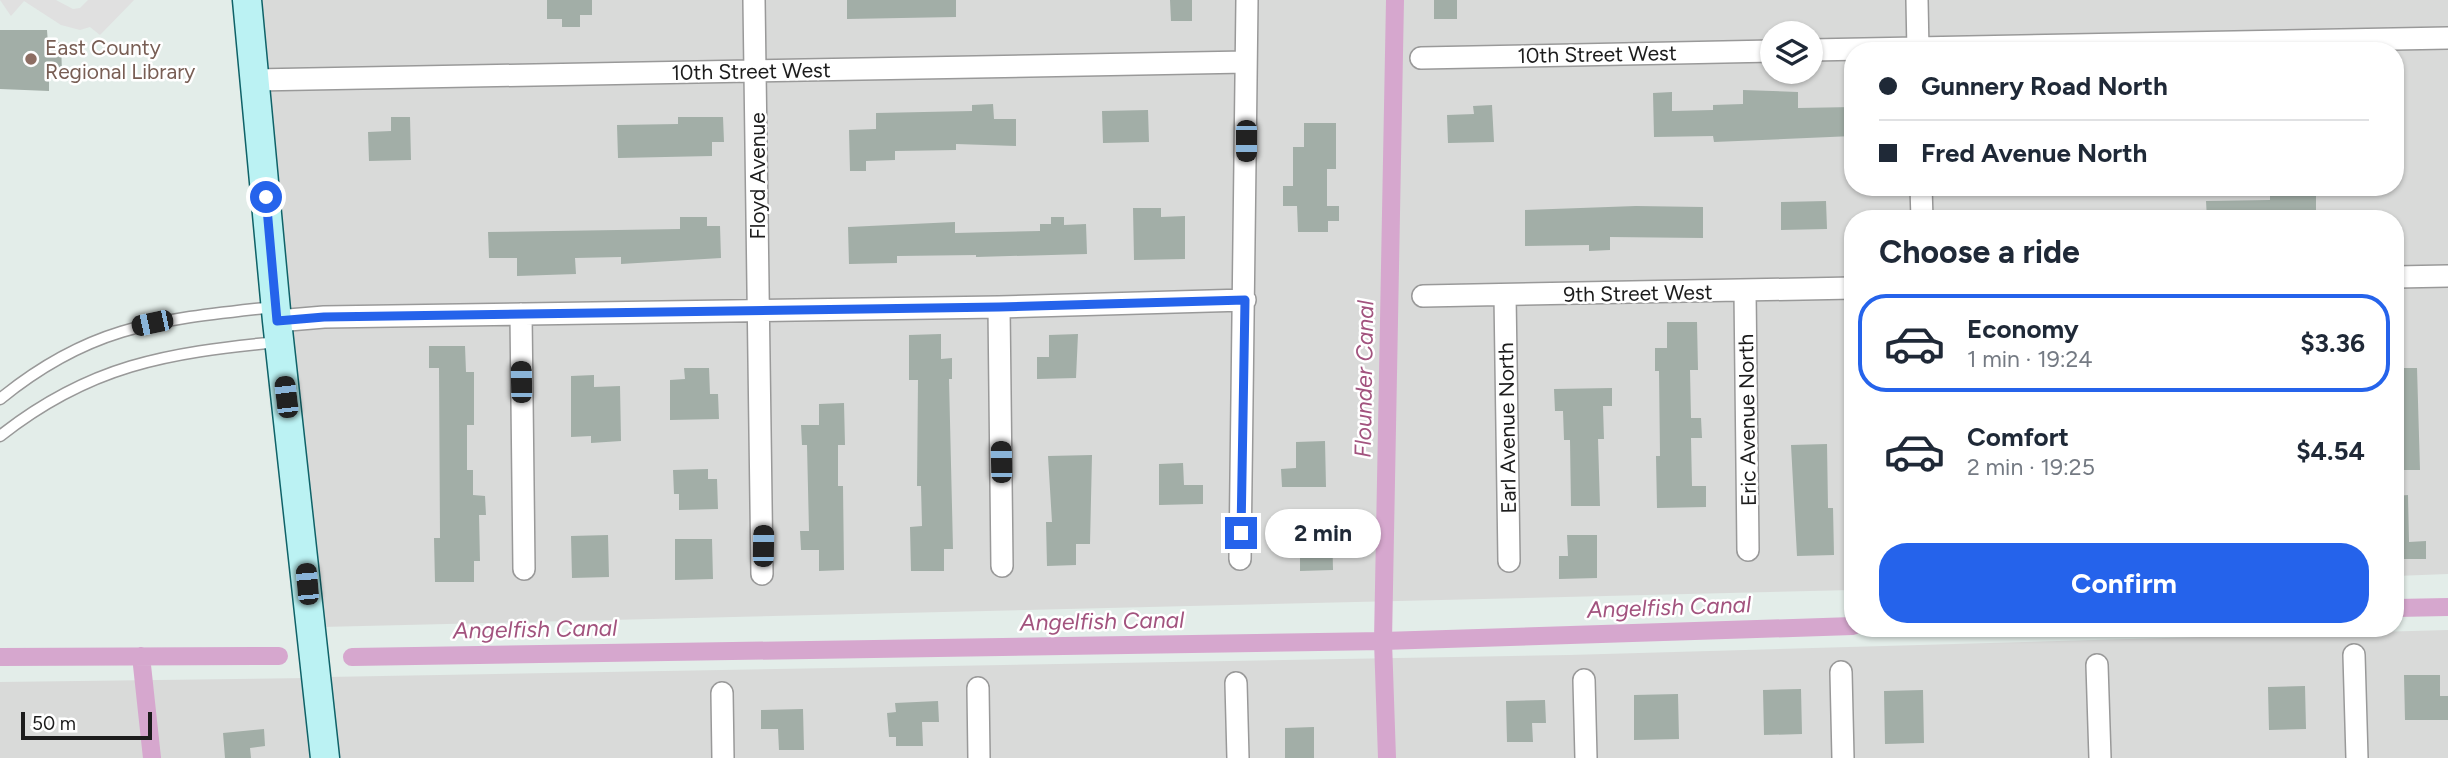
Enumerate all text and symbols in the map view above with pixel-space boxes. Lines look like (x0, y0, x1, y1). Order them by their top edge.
map controls (1760, 21, 1823, 84)
button: layers (1760, 21, 1823, 84)
place label: East County Regional Library (45, 35, 195, 84)
street label: 10th Street West (1517, 40, 1677, 68)
marker: East County Regional Library (23, 51, 39, 67)
street label: 10th Street West (671, 57, 831, 85)
text: Gunnery Road North (1921, 70, 2168, 102)
street label: Floyd Avenue (745, 112, 770, 240)
car (1236, 120, 1257, 162)
text: Fred Avenue North (1921, 137, 2147, 169)
route start (250, 181, 282, 213)
text: Choose a ride (1879, 233, 2080, 271)
street label: 9th Street West (1563, 279, 1713, 307)
water label: Flounder Canal (1349, 299, 1379, 458)
car (130, 308, 175, 338)
icon: car (1883, 312, 1946, 375)
text: Economy (1967, 313, 2079, 345)
text: $3.36 (2300, 327, 2365, 359)
street label: Eric Avenue North (1733, 334, 1761, 506)
street label: Earl Avenue North (1493, 342, 1521, 514)
text: 1 min · 19:24 (1967, 345, 2093, 373)
car (511, 361, 532, 403)
car (274, 375, 299, 419)
icon: car (1883, 420, 1946, 483)
text: Comfort (1967, 421, 2069, 453)
text: $4.54 (2296, 435, 2365, 467)
car (991, 441, 1012, 483)
text: 2 min · 19:25 (1967, 453, 2095, 481)
callout: 2 min (1266, 508, 1381, 558)
route end (1225, 517, 1257, 549)
text: 2 min (1294, 519, 1352, 547)
car (753, 525, 774, 567)
button: Confirm (1879, 543, 2369, 623)
car (295, 562, 320, 606)
water label: Angelfish Canal (1585, 590, 1753, 624)
water label: Angelfish Canal (1019, 606, 1185, 636)
water label: Angelfish Canal (452, 614, 618, 644)
scale bar (21, 709, 152, 741)
text: 50 m (32, 712, 76, 735)

